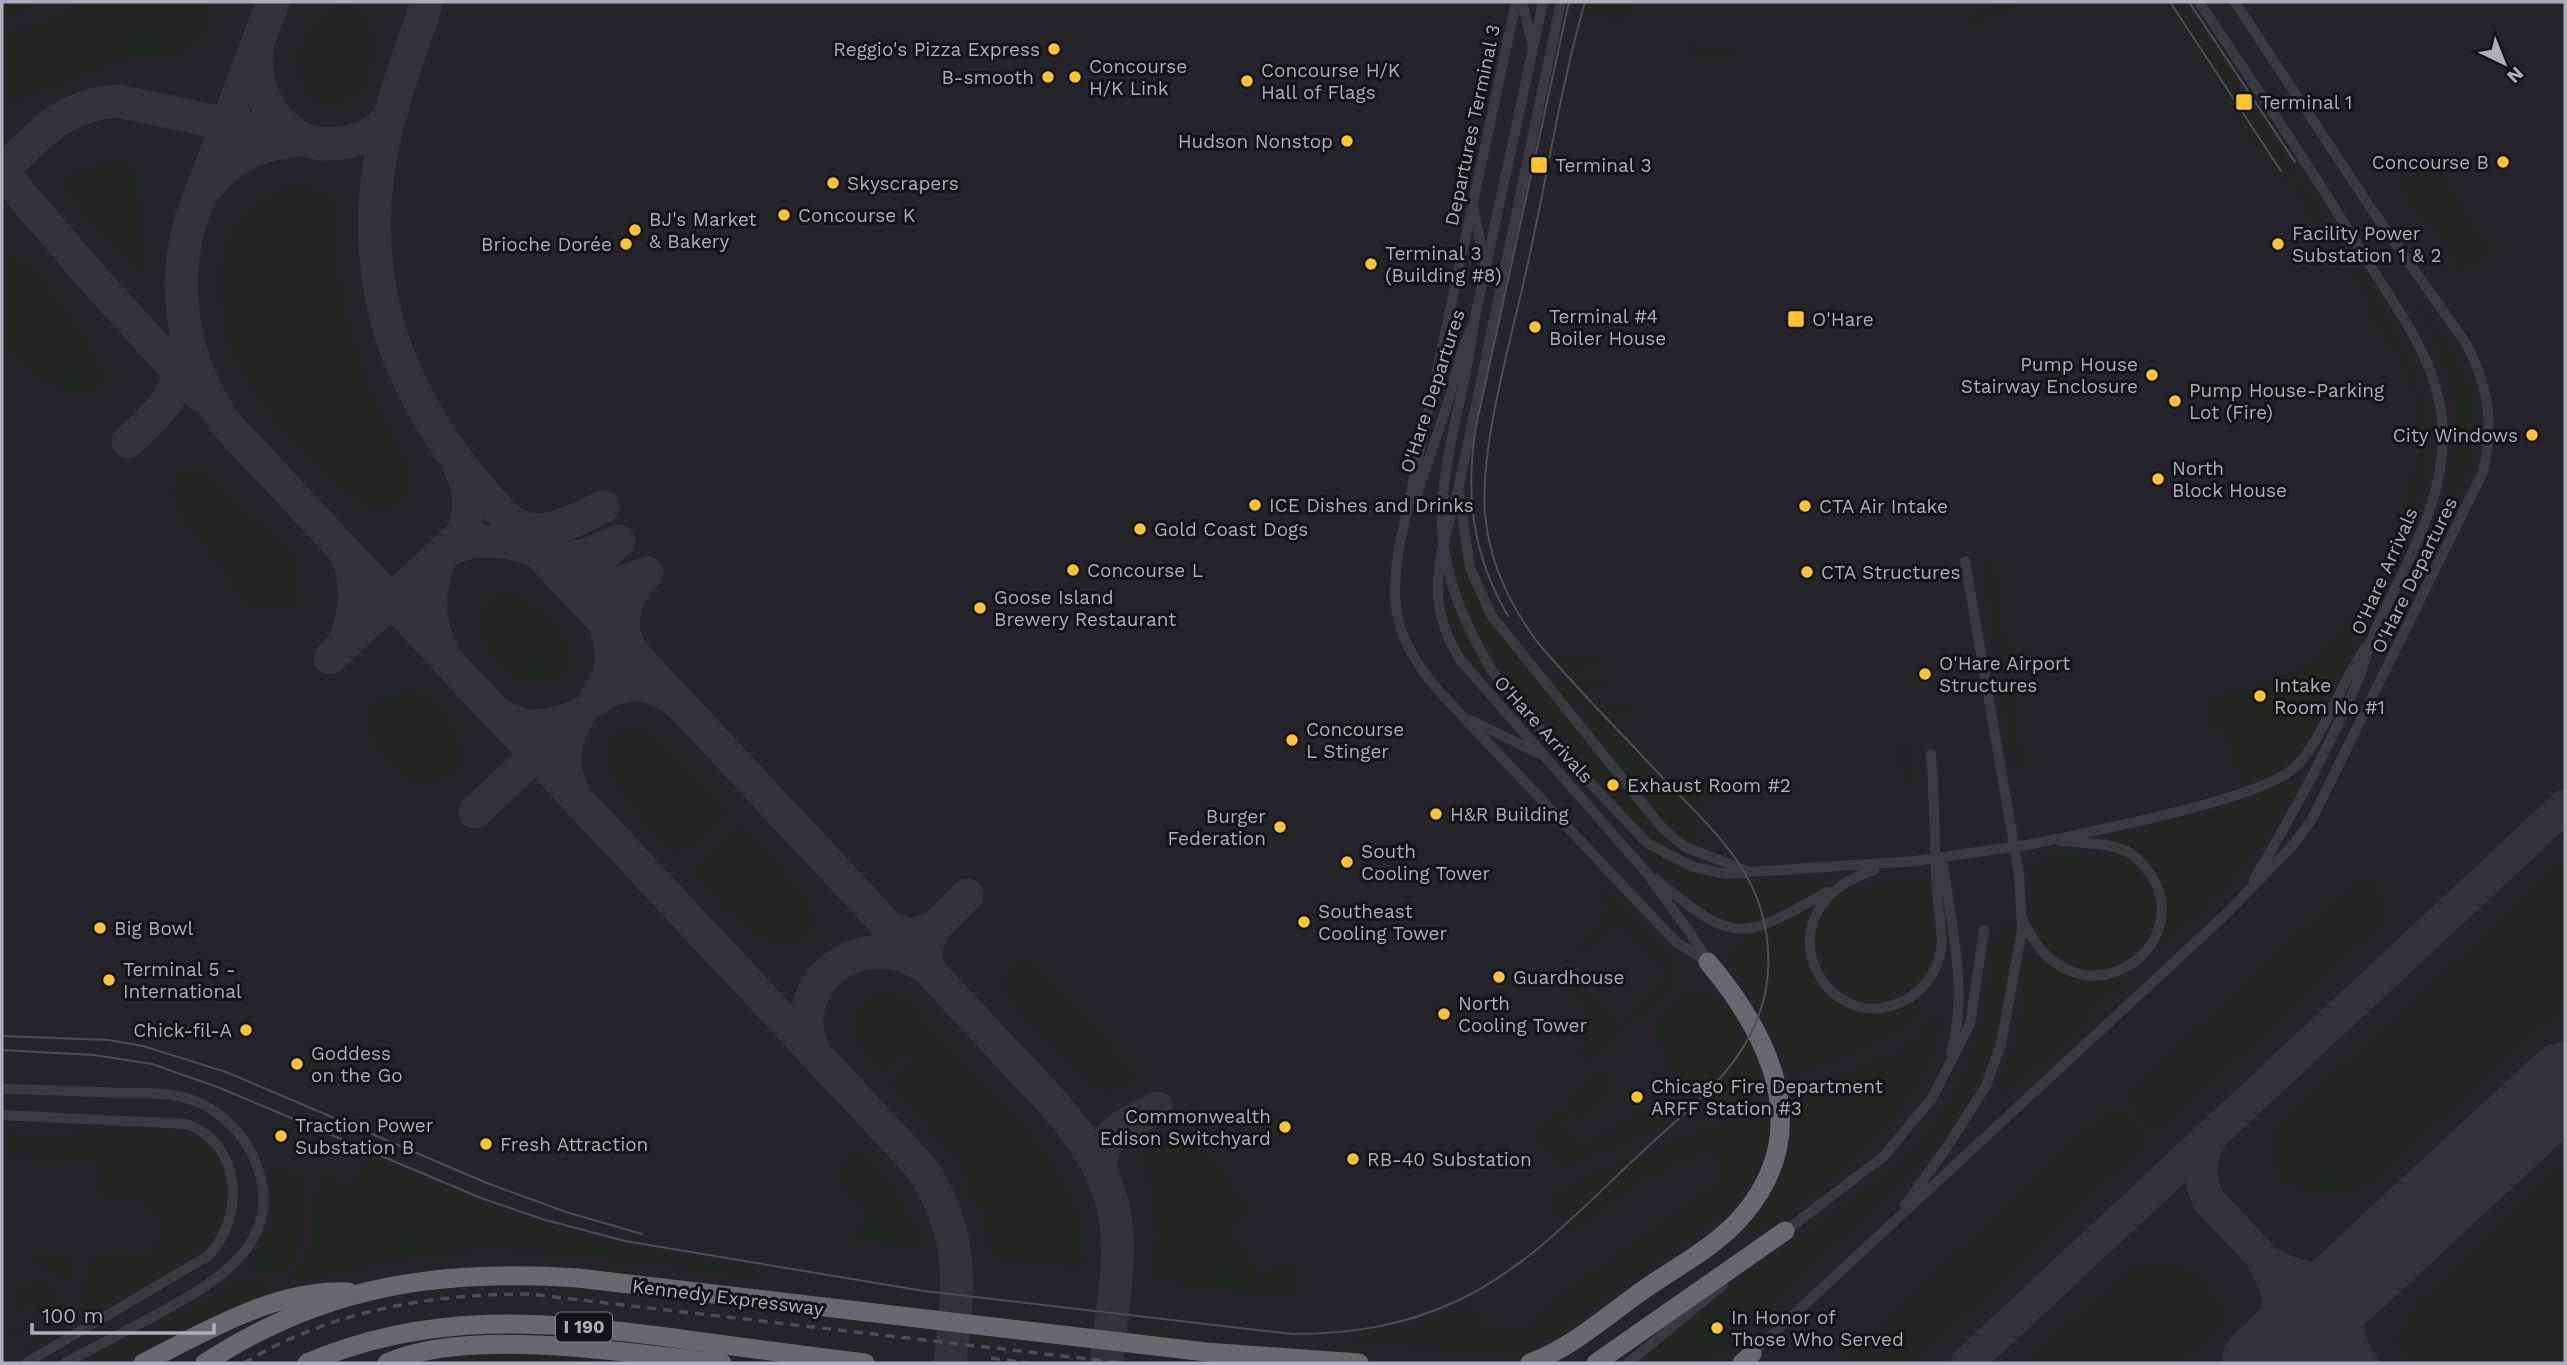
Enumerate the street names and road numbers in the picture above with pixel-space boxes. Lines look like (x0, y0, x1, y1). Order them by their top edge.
street label: Departures Terminal 3 (1440, 22, 1505, 228)
street label: O'Hare Departures (1395, 306, 1470, 476)
street label: O'Hare Departures (2367, 493, 2462, 657)
street label: O'Hare Arrivals (2346, 504, 2423, 638)
street label: O'Hare Arrivals (1489, 671, 1598, 788)
street label: Kennedy Expressway (631, 1274, 825, 1321)
road number: I 190 (556, 1312, 612, 1342)

